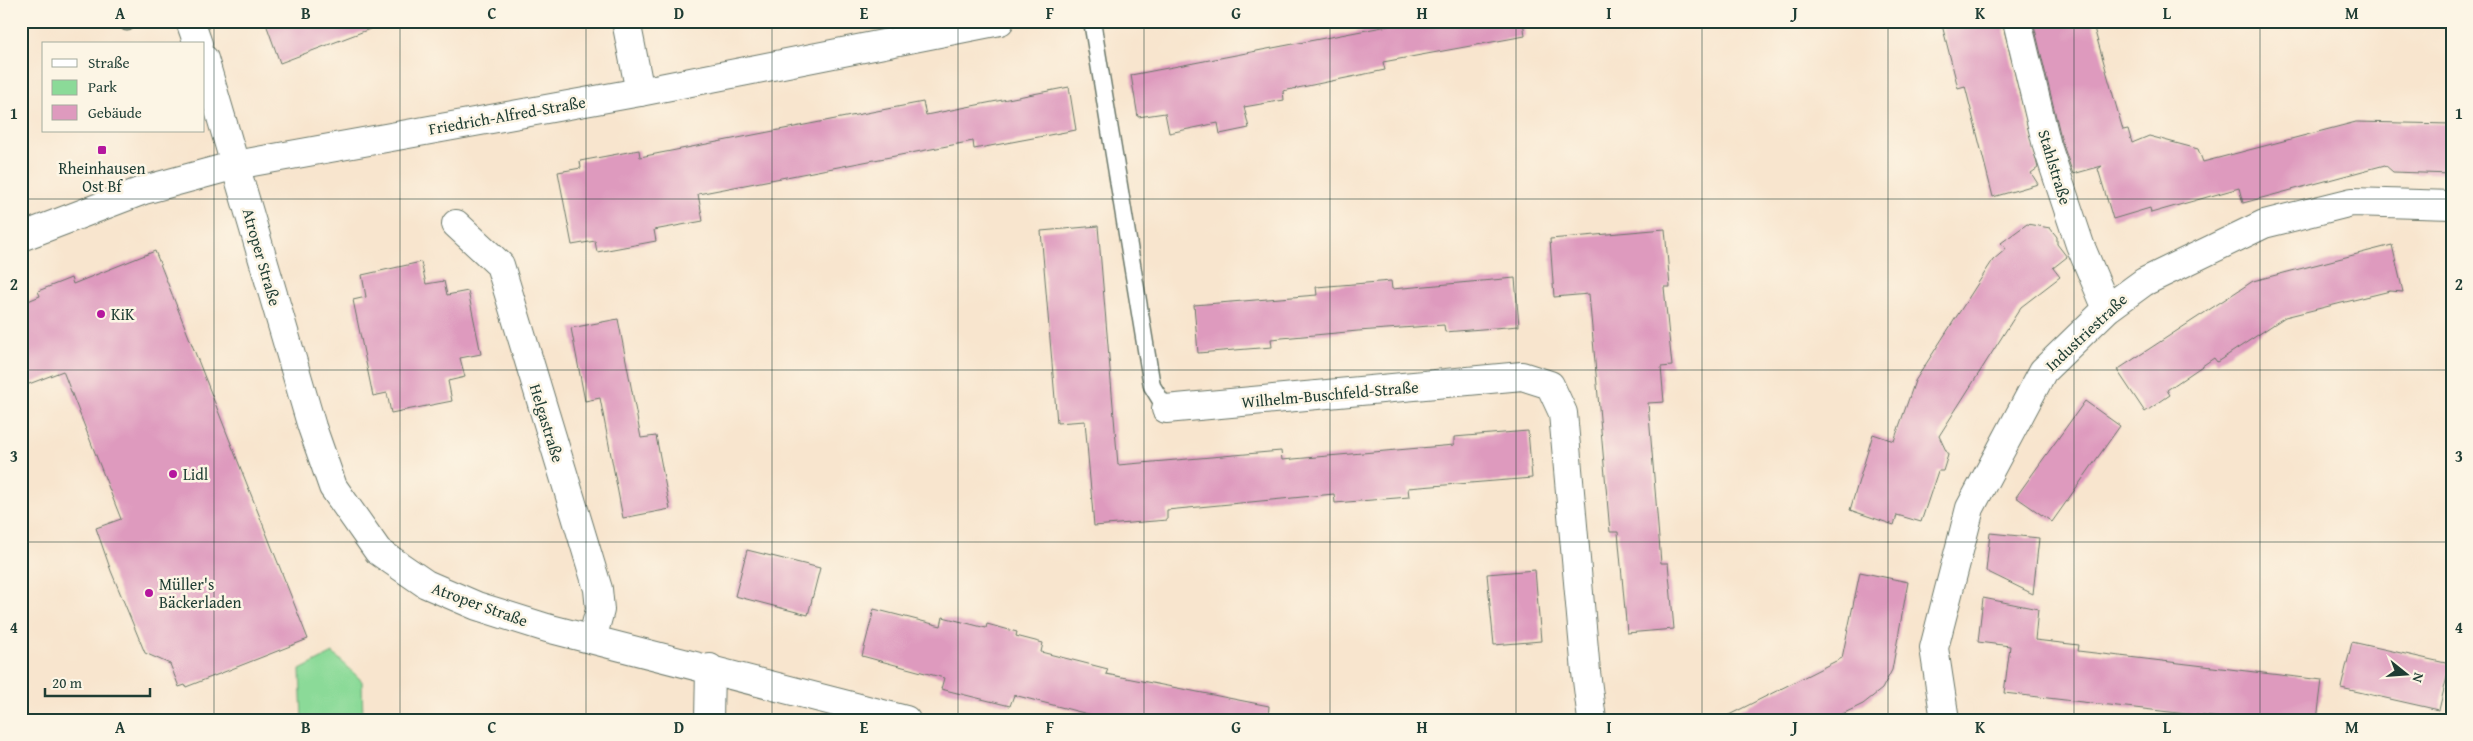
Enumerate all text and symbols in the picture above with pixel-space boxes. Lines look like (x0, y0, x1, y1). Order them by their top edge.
text: A (115, 1, 126, 25)
text: B (301, 1, 311, 25)
text: C (487, 1, 497, 25)
text: D (674, 1, 684, 25)
text: E (860, 1, 869, 25)
text: F (1046, 1, 1054, 25)
text: G (1231, 1, 1241, 25)
text: H (1416, 1, 1428, 25)
text: I (1606, 1, 1612, 25)
text: J (1789, 1, 1798, 25)
text: K (1975, 1, 1986, 25)
text: L (2163, 1, 2172, 25)
text: M (2345, 1, 2359, 25)
legend (42, 42, 205, 132)
text: Straße (88, 52, 130, 73)
text: Park (88, 76, 117, 97)
street label: Friedrich-Alfred-Straße (427, 89, 587, 141)
text: 1 (10, 101, 18, 125)
text: 1 (2455, 101, 2463, 125)
text: Gebäude (88, 102, 142, 123)
street label: Stahlstraße (2032, 126, 2078, 208)
marker: Rheinhausen Ost Bf (96, 144, 108, 156)
place label: Rheinhausen Ost Bf (58, 156, 146, 198)
street label: Atroper Straße (237, 205, 287, 309)
text: 2 (10, 272, 18, 296)
text: 2 (2455, 272, 2463, 296)
street label: Industriestraße (2040, 288, 2132, 376)
place label: KiK (111, 302, 135, 326)
marker: KiK (95, 308, 107, 320)
street label: Wilhelm-Buschfeld-Straße (1241, 374, 1419, 414)
street label: Helgastraße (524, 381, 570, 465)
text: 3 (10, 444, 18, 468)
text: 3 (2455, 444, 2463, 468)
place label: Lidl (183, 462, 209, 486)
marker: Lidl (167, 468, 179, 480)
place label: Müller's Bäckerladen (159, 572, 241, 614)
street label: Atroper Straße (429, 576, 531, 632)
marker: Müller's Bäckerladen (143, 587, 155, 599)
text: 4 (10, 615, 18, 639)
text: 4 (2455, 615, 2463, 639)
north arrow (2380, 648, 2430, 698)
scale bar (45, 666, 150, 698)
text: N (2407, 670, 2429, 686)
text: 20 m (52, 672, 83, 693)
text: A (115, 715, 126, 739)
text: B (301, 715, 311, 739)
text: C (487, 715, 497, 739)
text: D (674, 715, 684, 739)
text: E (860, 715, 869, 739)
text: F (1046, 715, 1054, 739)
text: G (1231, 715, 1241, 739)
text: H (1416, 715, 1428, 739)
text: I (1606, 715, 1612, 739)
text: J (1789, 715, 1798, 739)
text: K (1975, 715, 1986, 739)
text: L (2163, 715, 2172, 739)
text: M (2345, 715, 2359, 739)

